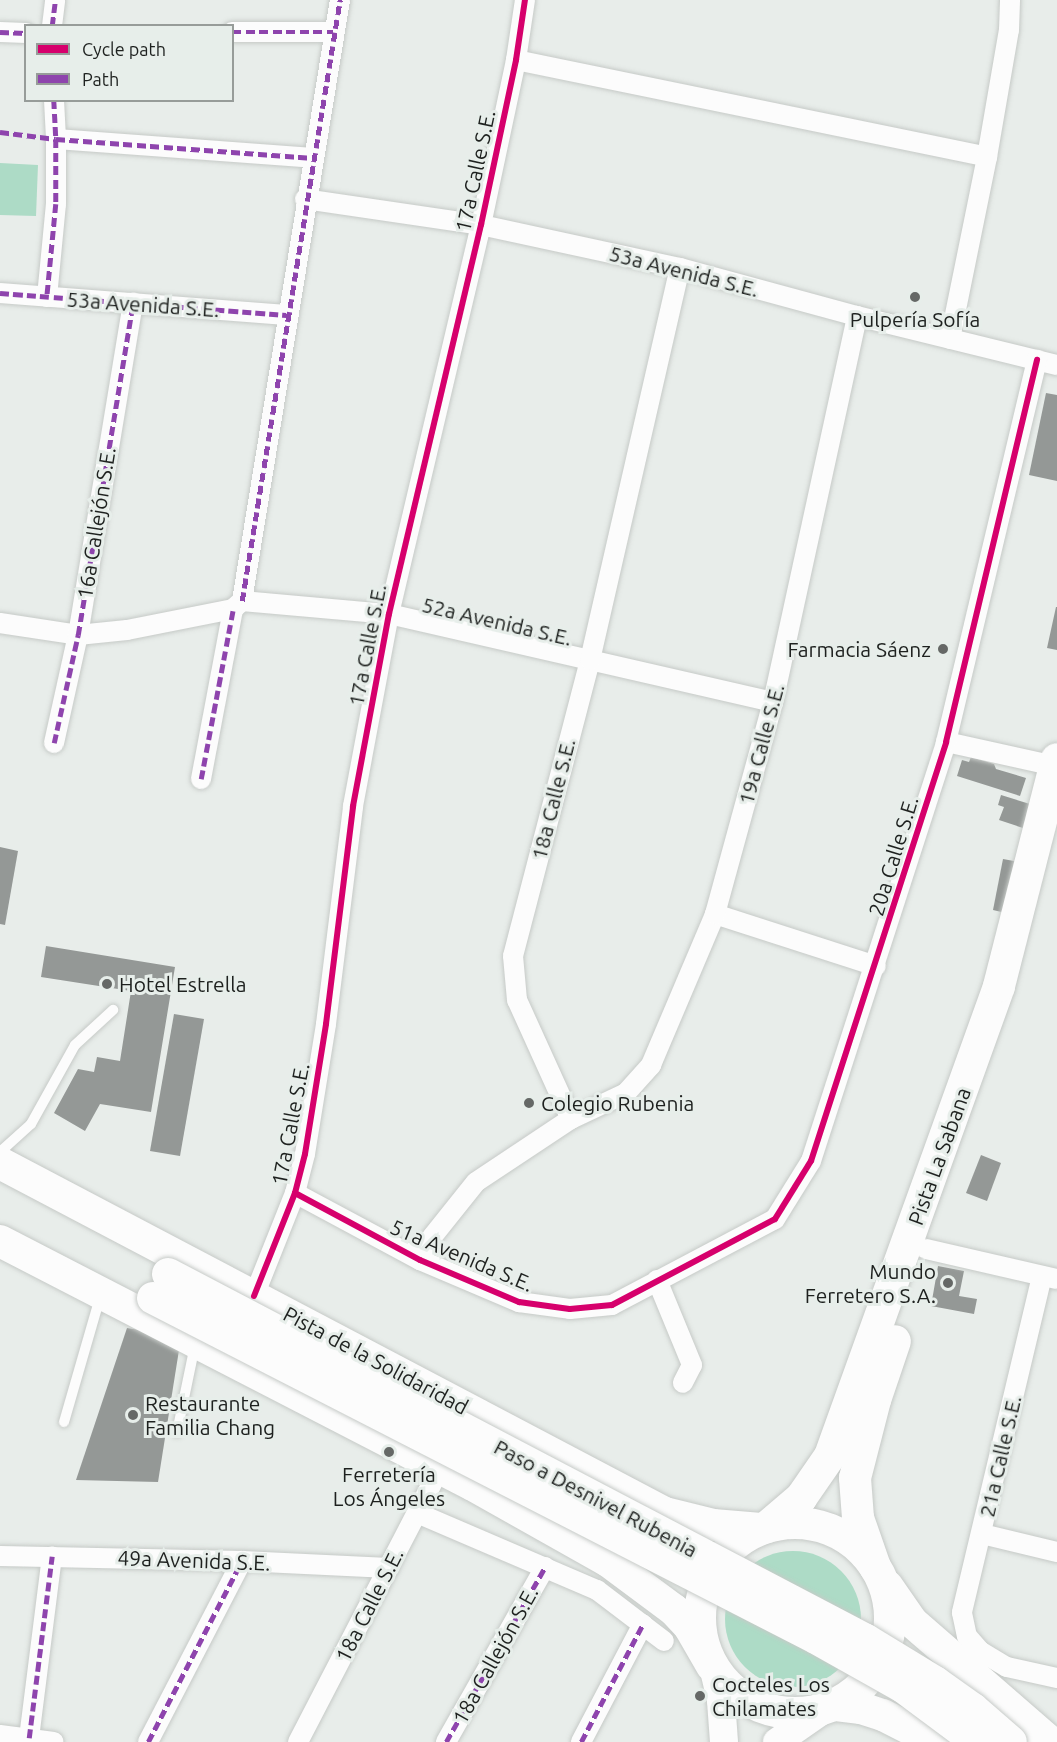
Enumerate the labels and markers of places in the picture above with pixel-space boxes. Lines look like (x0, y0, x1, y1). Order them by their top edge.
marker: Pulpería Sofía (908, 290, 922, 304)
place label: Pulpería Sofía (850, 306, 980, 332)
place label: Farmacia Sáenz (788, 636, 931, 662)
marker: Farmacia Sáenz (936, 642, 950, 656)
place label: Hotel Estrella (119, 971, 247, 997)
marker: Hotel Estrella (100, 977, 114, 991)
place label: Colegio Rubenia (541, 1090, 694, 1116)
marker: Colegio Rubenia (522, 1096, 536, 1110)
place label: Mundo Ferretero S.A. (805, 1258, 936, 1308)
marker: Mundo Ferretero S.A. (941, 1276, 955, 1290)
place label: Restaurante Familia Chang (145, 1390, 275, 1440)
marker: Restaurante Familia Chang (126, 1408, 140, 1422)
marker: Ferretería Los Ángeles (382, 1445, 396, 1459)
place label: Ferretería Los Ángeles (333, 1461, 445, 1511)
place label: Cocteles Los Chilamates (712, 1671, 830, 1721)
marker: Cocteles Los Chilamates (693, 1689, 707, 1703)

